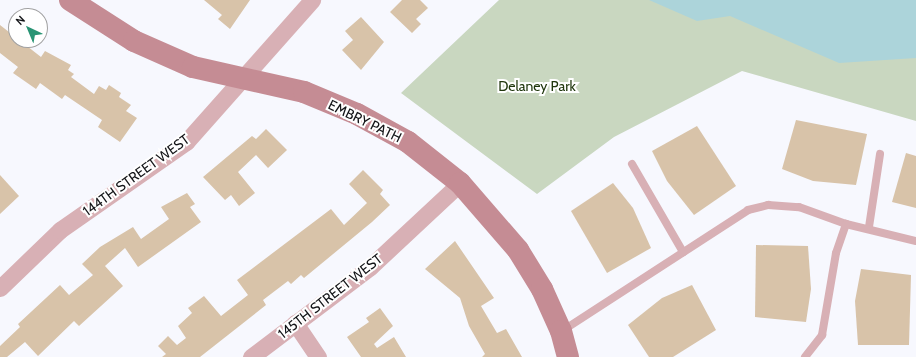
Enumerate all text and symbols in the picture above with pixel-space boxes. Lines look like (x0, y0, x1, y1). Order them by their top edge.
north arrow (8, 8, 48, 48)
text: N (13, 12, 28, 28)
park label: Delaney Park (498, 78, 576, 94)
street label: EMBRY PATH (326, 96, 404, 146)
street label: 144TH STREET WEST (79, 131, 193, 219)
street label: 145TH STREET WEST (275, 250, 385, 342)

